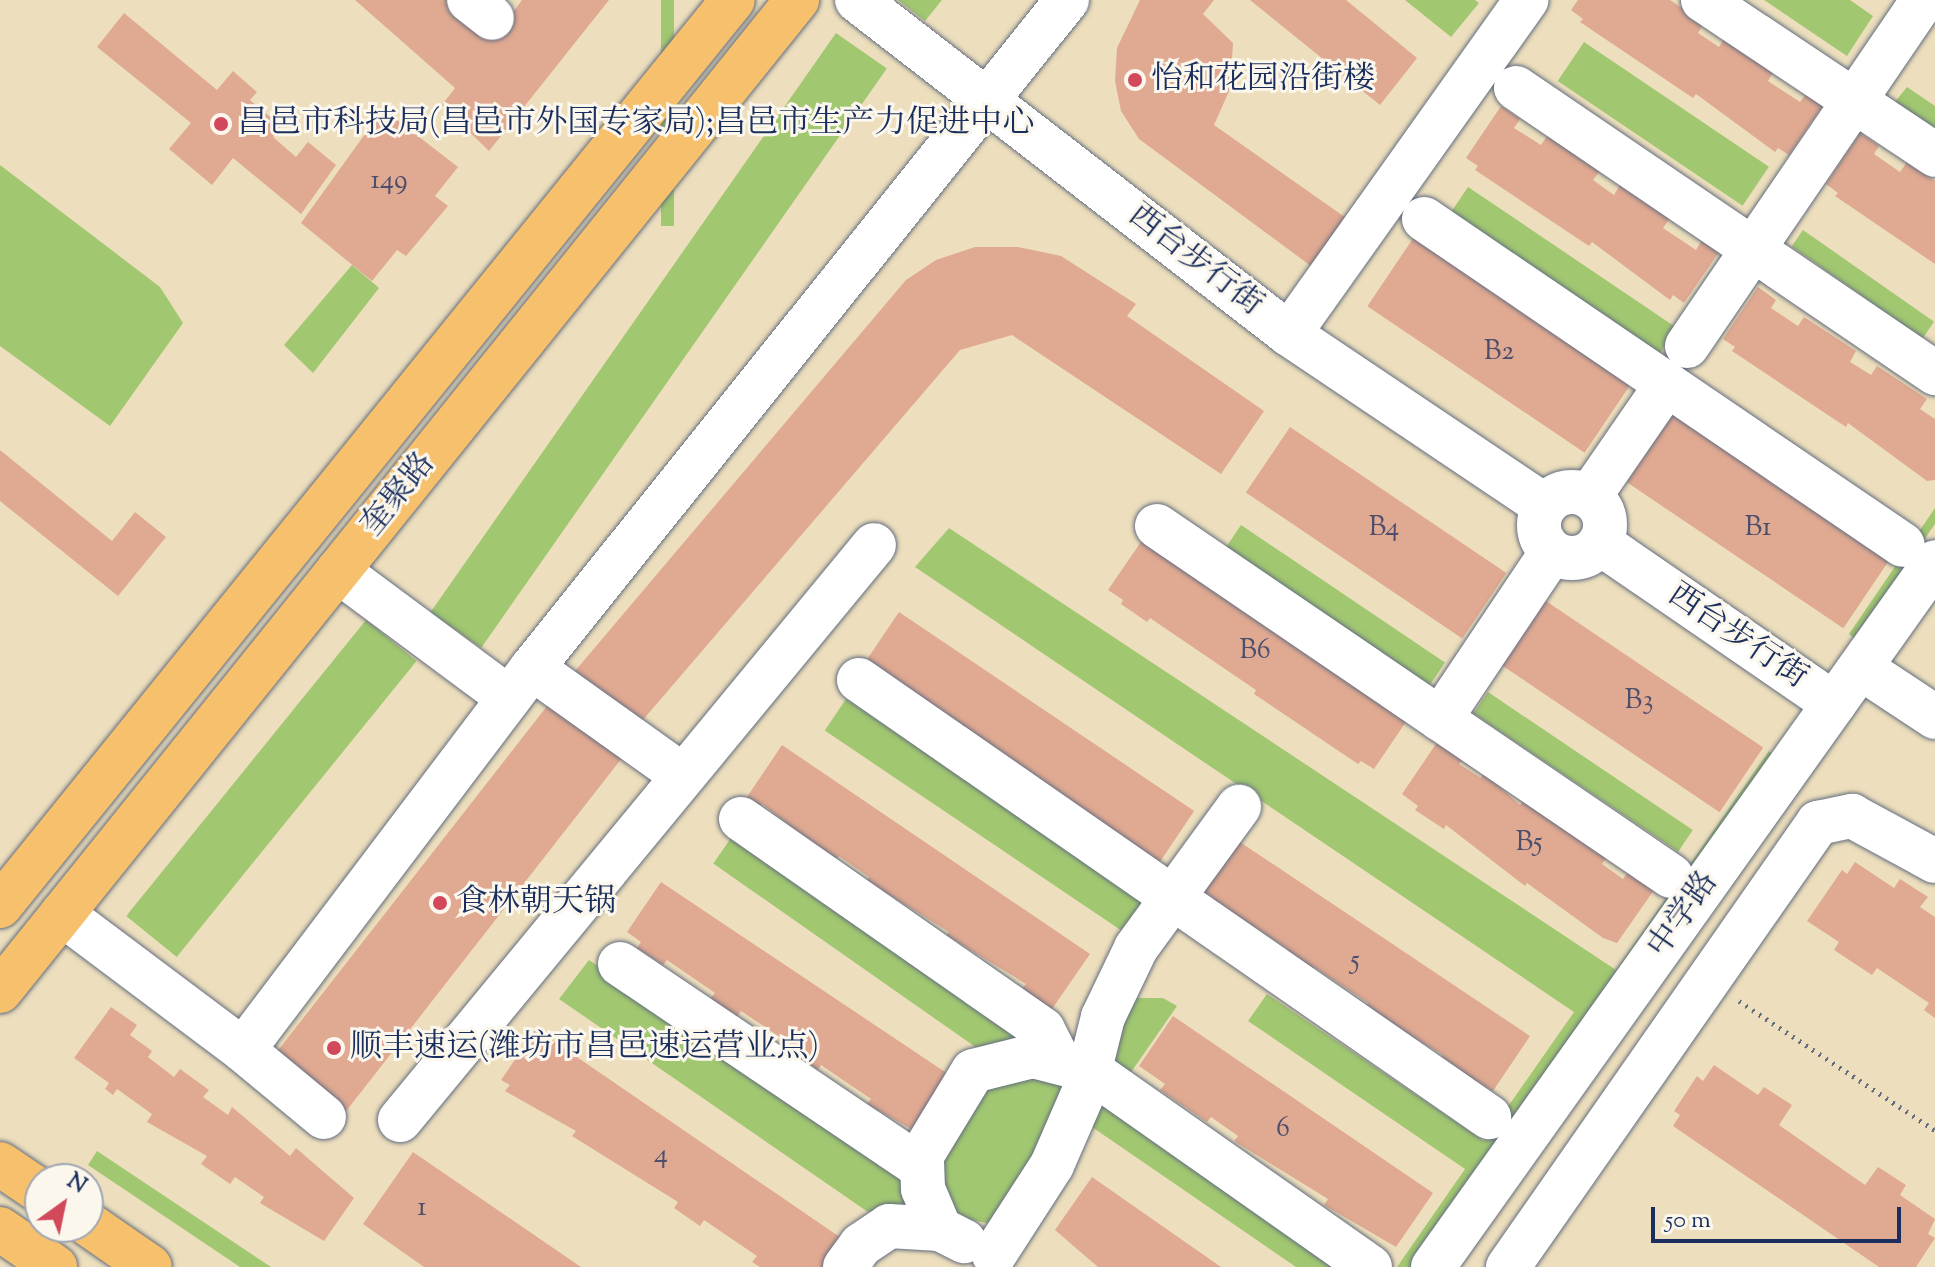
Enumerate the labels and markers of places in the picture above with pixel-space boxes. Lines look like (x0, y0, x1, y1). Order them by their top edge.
place label: 怡和花园沿街楼 (1151, 61, 1375, 99)
marker: 怡和花园沿街楼 (1126, 71, 1144, 89)
place label: 昌邑市科技局(昌邑市外国专家局);昌邑市生产力促进中心 (237, 105, 1034, 143)
marker: 昌邑市科技局(昌邑市外国专家局);昌邑市生产力促进中心 (212, 115, 230, 133)
place label: 食林朝天锅 (456, 884, 616, 922)
marker: 食林朝天锅 (431, 894, 449, 912)
place label: 顺丰速运(潍坊市昌邑速运营业点) (350, 1029, 819, 1067)
marker: 顺丰速运(潍坊市昌邑速运营业点) (325, 1039, 343, 1057)

